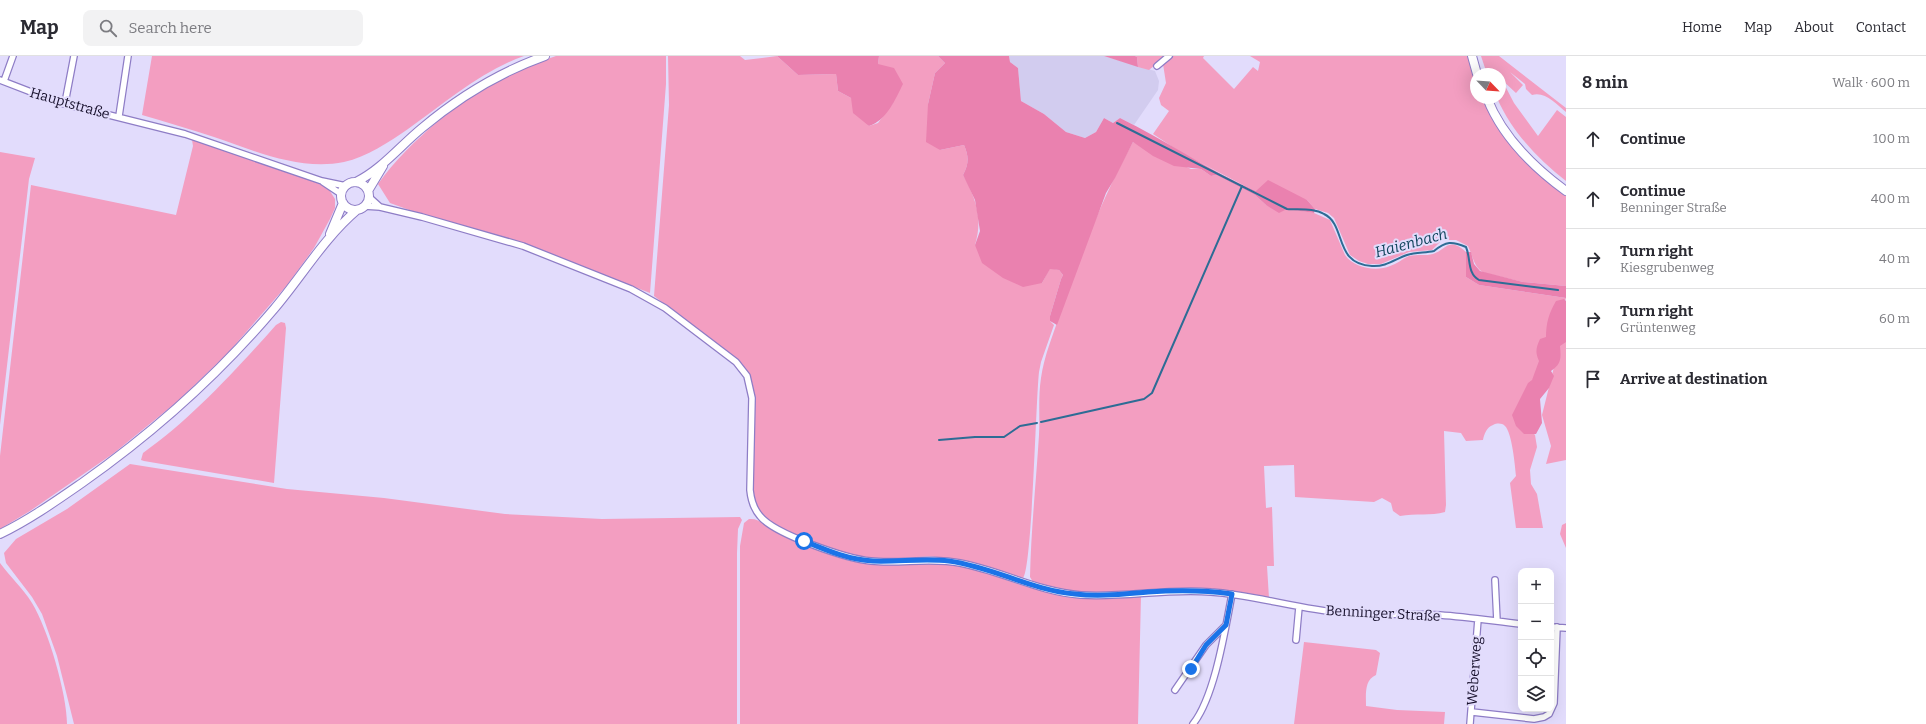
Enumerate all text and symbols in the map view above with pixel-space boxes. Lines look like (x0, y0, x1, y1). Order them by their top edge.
search box (83, 10, 363, 46)
text: Map (20, 16, 59, 39)
icon: search (97, 17, 119, 39)
text: Search here (129, 19, 212, 37)
text: Home (1682, 19, 1722, 36)
text: Map (1744, 19, 1772, 36)
text: About (1794, 19, 1834, 36)
text: Contact (1856, 19, 1906, 36)
north arrow (1470, 68, 1506, 104)
text: 8 min (1582, 72, 1628, 93)
text: Walk · 600 m (1832, 75, 1910, 90)
street label: Hauptstraße (28, 84, 112, 123)
icon: ahead (1582, 128, 1604, 150)
text: Continue (1620, 130, 1686, 148)
text: 100 m (1873, 131, 1910, 146)
text: Continue (1620, 182, 1686, 200)
icon: ahead (1582, 188, 1604, 210)
text: 400 m (1871, 191, 1910, 206)
text: Benninger Straße (1620, 200, 1727, 215)
water label: Haienbach (1373, 225, 1449, 261)
text: Turn right (1620, 242, 1693, 260)
icon: right (1582, 248, 1604, 270)
text: 40 m (1879, 251, 1910, 266)
text: Kiesgrubenweg (1620, 260, 1714, 275)
text: Turn right (1620, 302, 1693, 320)
icon: right (1582, 308, 1604, 330)
text: 60 m (1879, 311, 1910, 326)
text: Grüntenweg (1620, 320, 1696, 335)
icon: arrive (1582, 368, 1604, 390)
text: Arrive at destination (1620, 370, 1767, 388)
route start (795, 532, 813, 550)
map controls (1518, 568, 1554, 712)
button: + (1518, 568, 1554, 604)
street label: Benninger Straße (1325, 602, 1441, 625)
button: − (1518, 604, 1554, 640)
street label: Weberweg (1464, 636, 1485, 706)
button: locate (1518, 640, 1554, 676)
route end (1182, 660, 1200, 678)
button: layers (1518, 676, 1554, 712)

